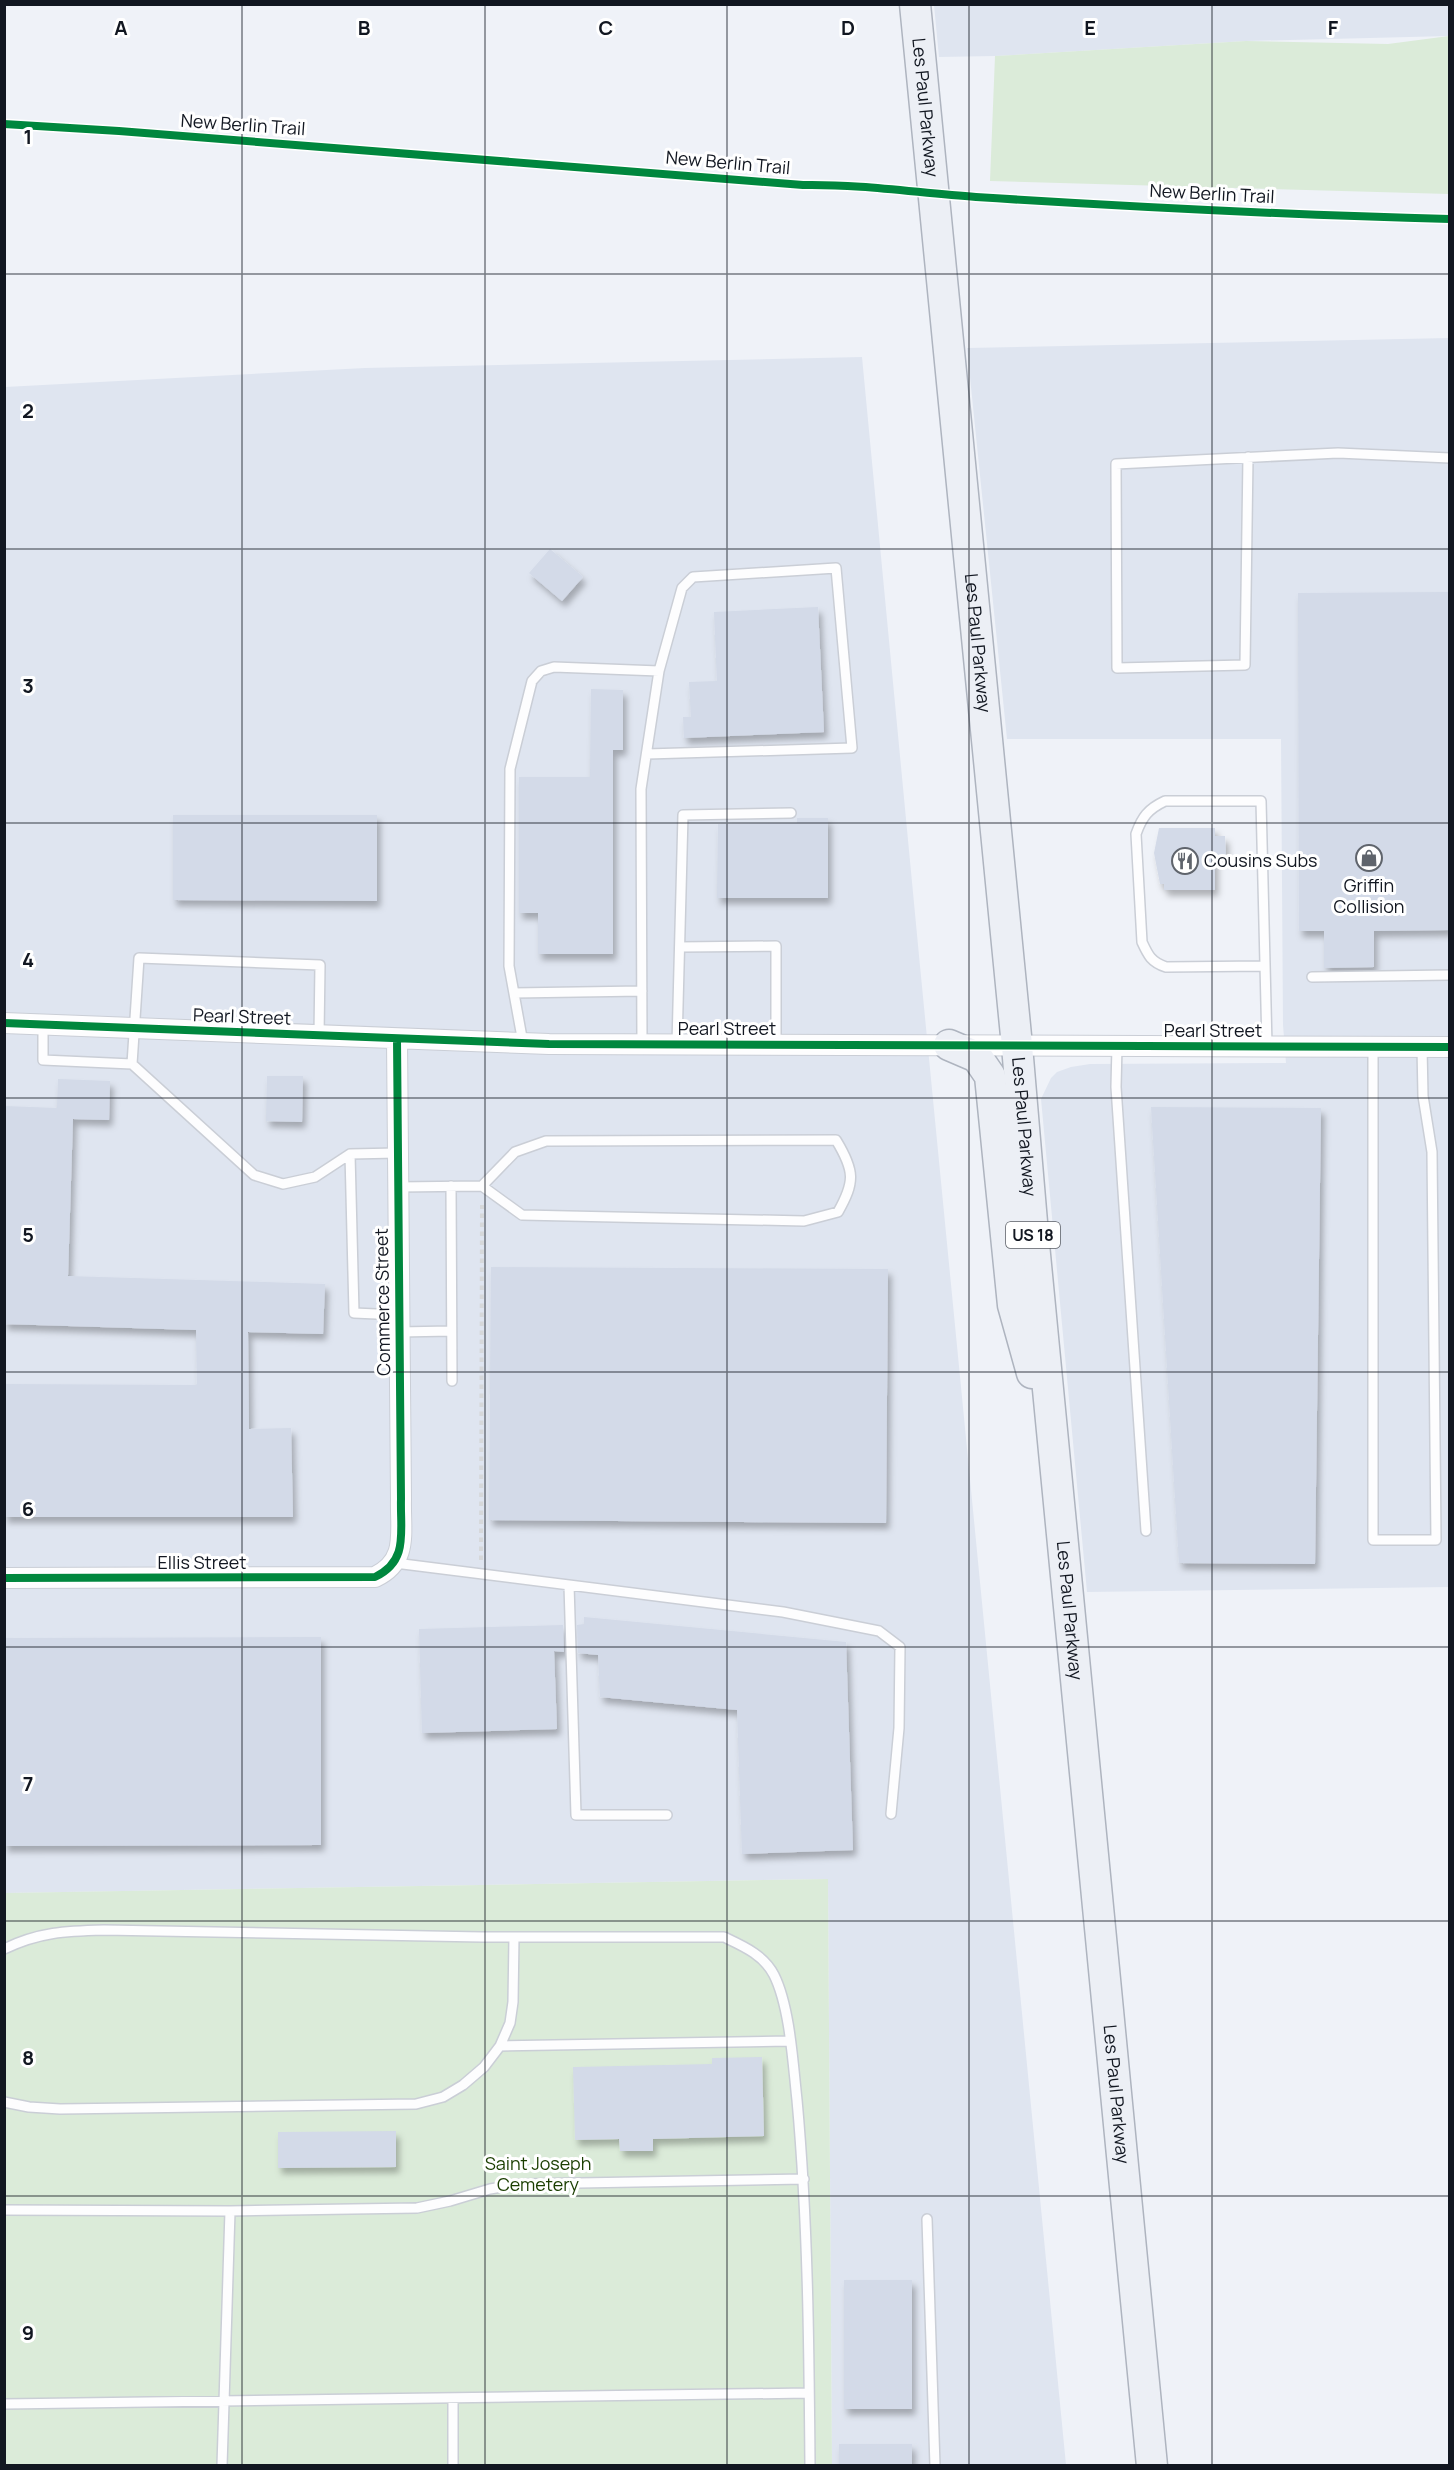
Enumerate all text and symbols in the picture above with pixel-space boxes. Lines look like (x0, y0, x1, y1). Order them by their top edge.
text: A (114, 14, 128, 41)
text: B (358, 14, 371, 41)
text: C (599, 14, 613, 41)
text: D (841, 14, 855, 41)
text: E (1084, 14, 1096, 41)
text: F (1328, 14, 1339, 41)
street label: Les Paul Parkway (907, 37, 945, 179)
street label: New Berlin Trail (180, 108, 306, 140)
text: 1 (24, 123, 32, 150)
street label: New Berlin Trail (665, 145, 791, 179)
street label: New Berlin Trail (1149, 178, 1275, 208)
text: 2 (22, 397, 34, 424)
street label: Les Paul Parkway (960, 572, 997, 714)
text: 3 (22, 672, 34, 699)
shop icon: Griffin Collision (1354, 843, 1384, 873)
restaurant icon: Cousins Subs (1170, 846, 1200, 876)
place label: Cousins Subs (1204, 848, 1317, 872)
place label: Griffin Collision (1333, 873, 1405, 918)
text: 4 (22, 946, 34, 973)
street label: Pearl Street (192, 1002, 292, 1030)
street label: Pearl Street (678, 1016, 776, 1040)
street label: Pearl Street (1164, 1018, 1262, 1042)
street label: Les Paul Parkway (1007, 1056, 1043, 1198)
text: 5 (22, 1221, 34, 1248)
road number: US 18 (1006, 1222, 1060, 1248)
street label: Commerce Street (369, 1228, 395, 1376)
text: 6 (22, 1495, 34, 1522)
street label: Les Paul Parkway (1052, 1540, 1089, 1682)
street label: Ellis Street (158, 1550, 246, 1574)
text: 7 (23, 1770, 33, 1797)
street label: Les Paul Parkway (1098, 2023, 1136, 2166)
text: 8 (22, 2044, 34, 2071)
park label: Saint Joseph Cemetery (485, 2151, 591, 2196)
text: 9 (22, 2319, 34, 2346)

